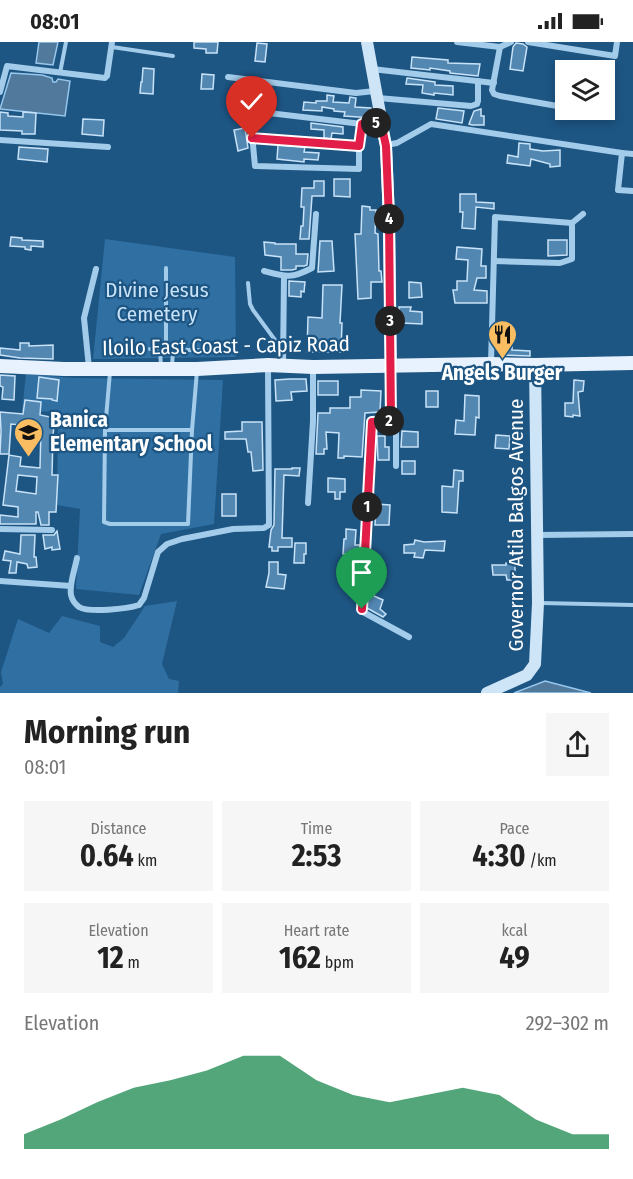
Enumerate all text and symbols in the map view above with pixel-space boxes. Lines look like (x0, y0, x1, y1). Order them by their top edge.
text: 08:01 (30, 8, 80, 35)
map controls (555, 60, 615, 120)
button: layers (555, 60, 615, 120)
pin (226, 76, 277, 138)
icon: check (235, 85, 268, 118)
pin: 5 (361, 108, 391, 138)
text: 5 (372, 113, 380, 132)
pin: 4 (374, 204, 404, 234)
text: 4 (385, 209, 393, 228)
park label: Divine Jesus Cemetery (105, 277, 209, 327)
pin: 3 (375, 306, 405, 336)
text: 3 (386, 311, 394, 330)
restaurant icon: Angels Burger (486, 318, 518, 360)
street label: Iloilo East Coast - Capiz Road (102, 331, 350, 361)
place label: Angels Burger (441, 360, 563, 386)
street label: Governor Atila Balgos Avenue (503, 399, 529, 651)
pin: 2 (374, 406, 404, 436)
place label: Banica Elementary School (50, 407, 213, 457)
text: 2 (385, 411, 393, 430)
school or university icon: Banica Elementary School (13, 416, 45, 458)
pin: 1 (352, 492, 382, 522)
text: 1 (364, 497, 370, 516)
pin (336, 547, 387, 609)
icon: arrive (345, 556, 378, 589)
text: Morning run (24, 712, 190, 752)
button: share (546, 713, 609, 776)
text: 08:01 (24, 755, 66, 779)
text: Distance (90, 819, 147, 838)
text: Time (301, 819, 332, 838)
text: Pace (500, 819, 529, 838)
text: 0.64 (80, 838, 134, 874)
text: 2:53 (292, 838, 341, 874)
text: 4:30 (472, 838, 526, 874)
text: km (134, 851, 157, 870)
text: /km (526, 851, 557, 870)
text: Elevation (88, 921, 149, 940)
text: Heart rate (284, 921, 349, 940)
text: kcal (502, 921, 527, 940)
text: 12 (97, 940, 124, 976)
text: 162 (279, 940, 321, 976)
text: 49 (499, 940, 530, 976)
text: m (124, 953, 140, 972)
text: bpm (321, 953, 354, 972)
text: Elevation (24, 1011, 99, 1035)
text: 292–302 m (526, 1011, 609, 1035)

